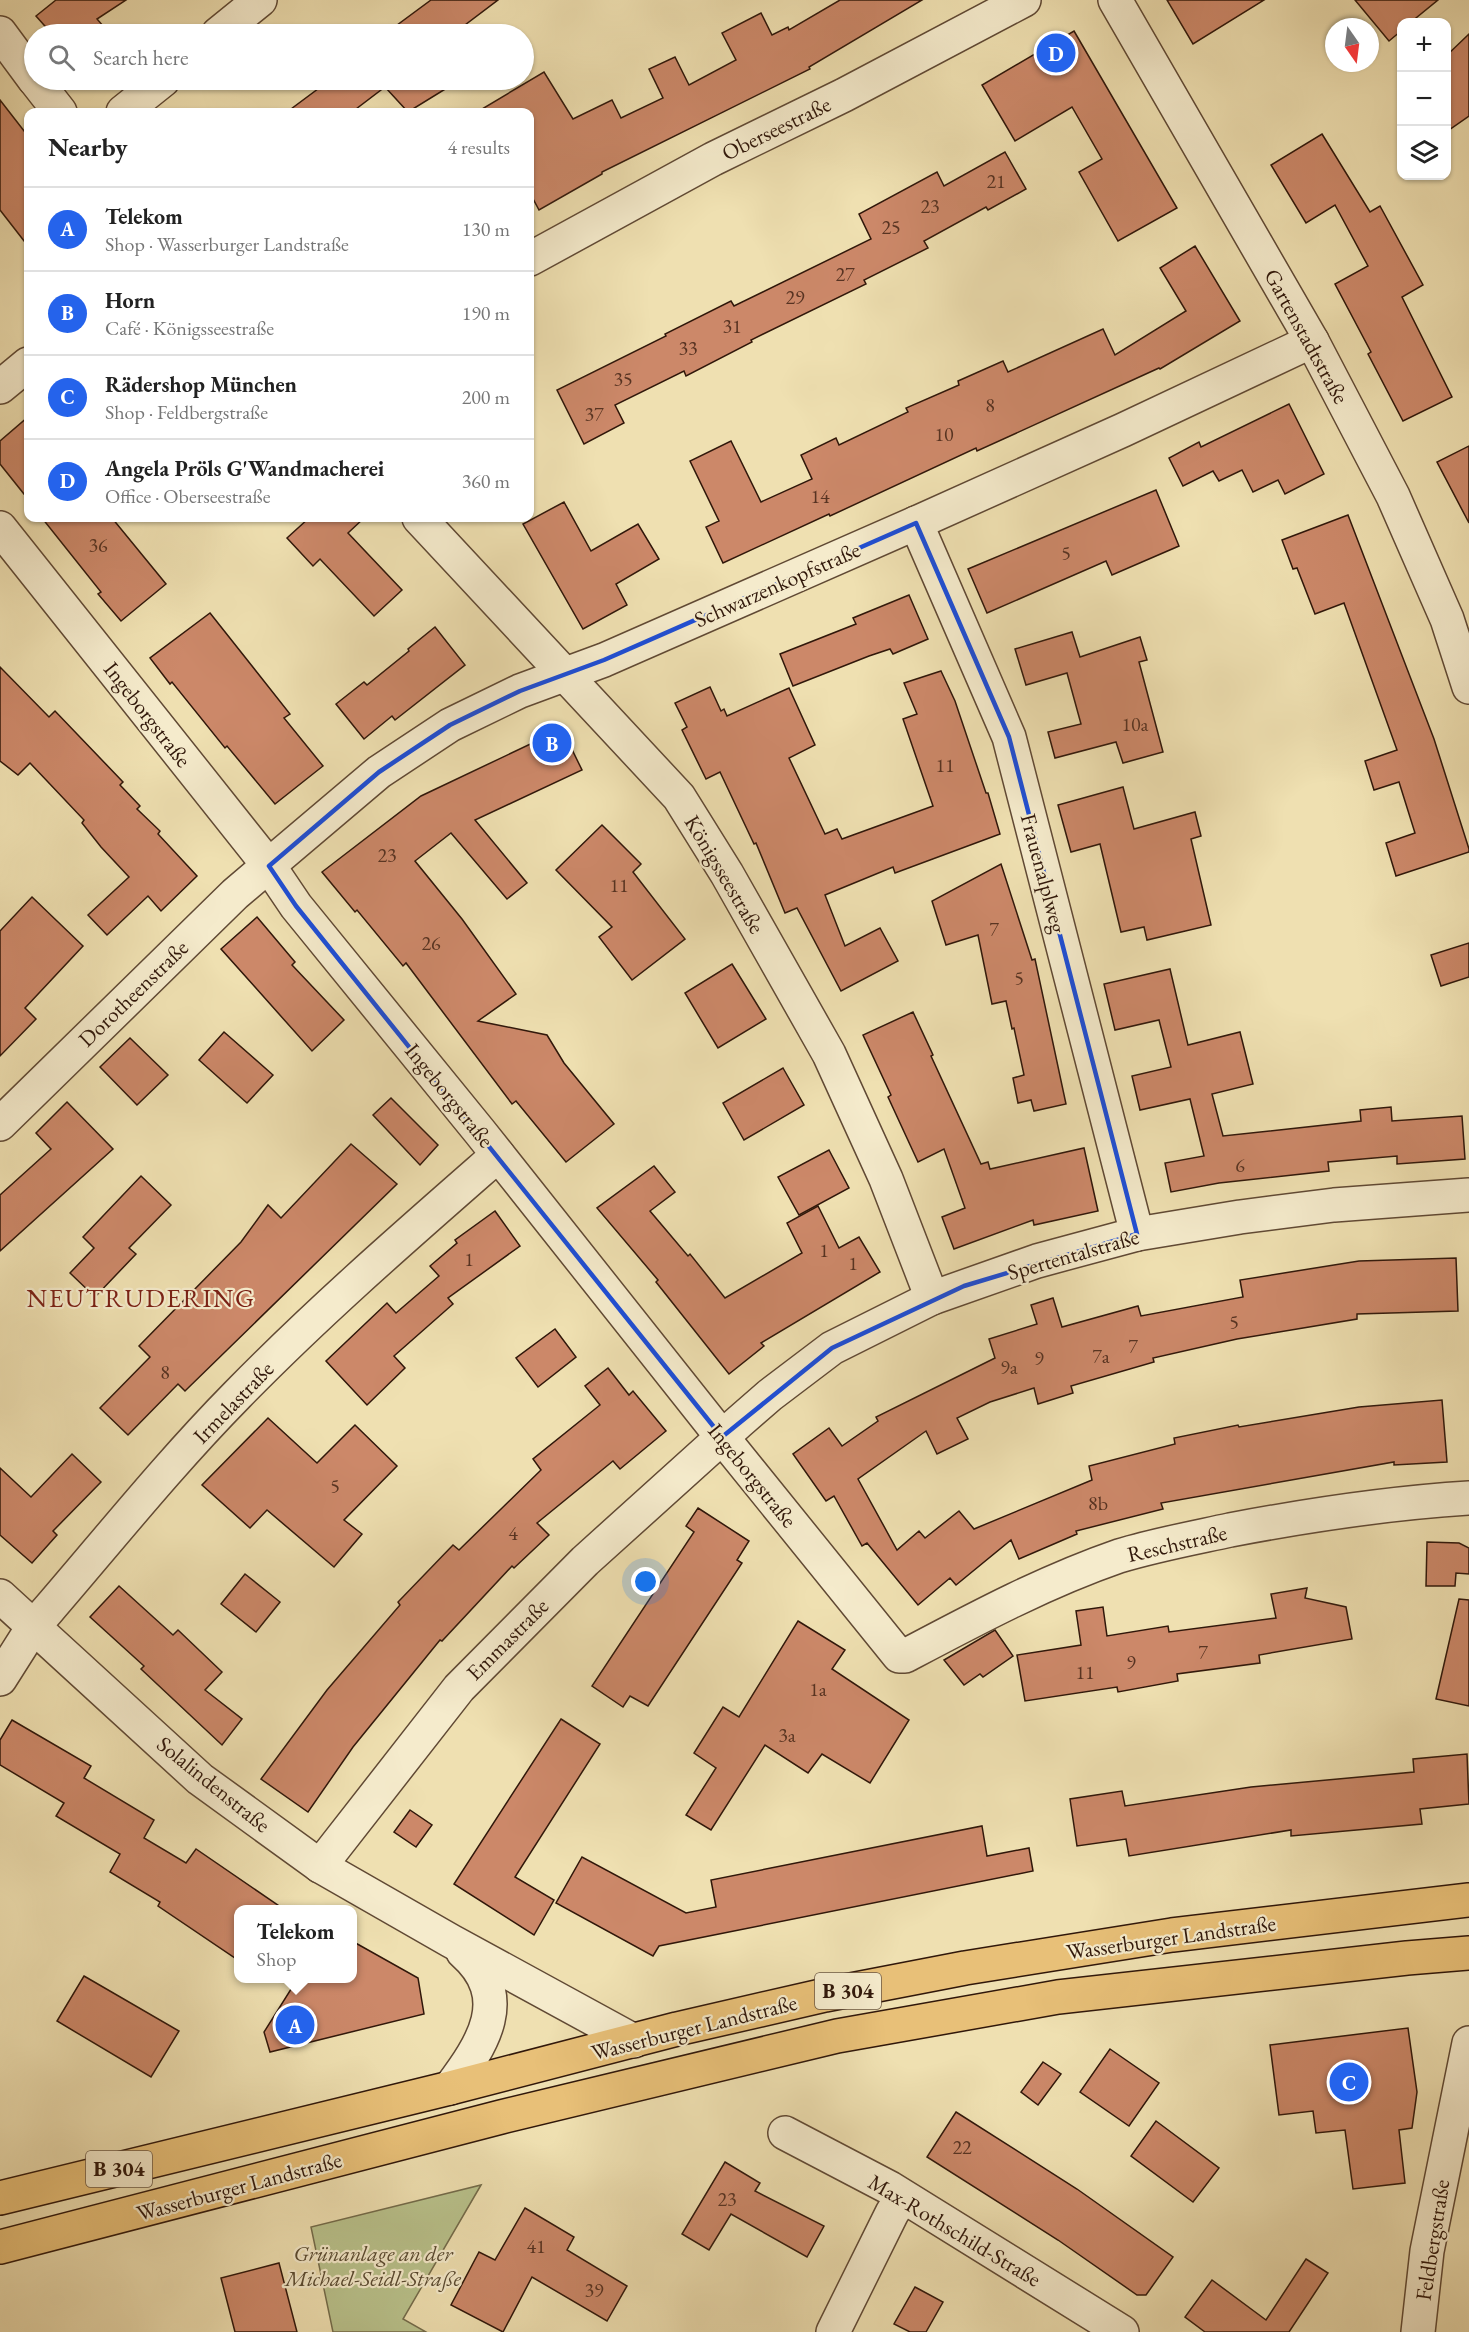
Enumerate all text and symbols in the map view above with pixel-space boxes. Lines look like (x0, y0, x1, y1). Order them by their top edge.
north arrow (1325, 18, 1379, 72)
map controls (1397, 18, 1451, 180)
button: + (1397, 18, 1451, 72)
search box (24, 24, 534, 90)
pin: D (1036, 31, 1076, 76)
icon: search (45, 41, 78, 74)
text: Search here (93, 43, 188, 72)
button: − (1397, 72, 1451, 126)
street label: Oberseestraße (717, 89, 836, 167)
button: layers (1397, 126, 1451, 180)
text: Nearby (48, 130, 128, 164)
text: 4 results (447, 134, 510, 160)
house number: 21 (986, 168, 1006, 194)
house number: 23 (920, 193, 940, 219)
text: Telekom (105, 202, 183, 231)
house number: 25 (881, 214, 901, 240)
text: A (60, 216, 75, 242)
text: 130 m (462, 216, 510, 242)
text: Shop · Wasserburger Landstraße (105, 231, 349, 257)
house number: 27 (835, 261, 855, 287)
street label: Gartenstadtstraße (1258, 264, 1356, 409)
house number: 29 (785, 284, 805, 310)
text: Horn (105, 286, 155, 315)
text: B (61, 300, 74, 326)
text: 190 m (462, 300, 510, 326)
house number: 31 (722, 313, 742, 339)
text: Café · Königsseestraße (105, 315, 274, 341)
house number: 33 (678, 335, 698, 361)
house number: 35 (613, 366, 633, 392)
text: Rädershop München (105, 370, 297, 399)
text: C (60, 384, 75, 410)
text: 200 m (462, 384, 510, 410)
house number: 8 (985, 392, 995, 418)
text: Shop · Feldbergstraße (105, 399, 268, 425)
house number: 37 (584, 401, 604, 427)
house number: 10 (934, 421, 954, 447)
text: Angela Pröls G'Wandmacherei (105, 454, 384, 483)
text: D (60, 468, 75, 494)
text: 360 m (462, 468, 510, 494)
text: Office · Oberseestraße (105, 483, 271, 509)
house number: 14 (810, 483, 830, 509)
house number: 36 (88, 532, 108, 558)
street label: Schwarzenkopfstraße (690, 535, 865, 634)
house number: 5 (1061, 540, 1071, 566)
street label: Ingeborgstraße (97, 656, 198, 773)
house number: 10a (1121, 711, 1149, 737)
pin: B (532, 720, 572, 766)
house number: 11 (935, 752, 955, 778)
street label: Königsseestraße (678, 810, 772, 939)
street label: Frauenalplweg (1014, 810, 1073, 936)
house number: 23 (377, 842, 397, 868)
house number: 11 (609, 872, 629, 898)
house number: 7 (989, 916, 999, 942)
house number: 26 (421, 930, 441, 956)
street label: Dorotheenstraße (72, 933, 195, 1053)
house number: 5 (1014, 965, 1024, 991)
street label: Ingeborgstraße (399, 1037, 501, 1154)
house number: 6 (1235, 1152, 1245, 1178)
street label: Spertentalstraße (1004, 1222, 1143, 1287)
house number: 1 (819, 1237, 829, 1263)
house number: 1 (464, 1246, 474, 1272)
house number: 1 (848, 1250, 858, 1276)
district label: NEUTRUDERING (27, 1281, 255, 1315)
house number: 5 (1229, 1309, 1239, 1335)
house number: 7 (1128, 1333, 1138, 1359)
house number: 7a (1092, 1343, 1110, 1369)
house number: 9 (1034, 1345, 1044, 1371)
street label: Irmelastraße (187, 1354, 280, 1450)
house number: 9a (1000, 1354, 1018, 1380)
house number: 8 (160, 1359, 170, 1385)
street label: Ingeborgstraße (702, 1417, 804, 1534)
house number: 5 (330, 1473, 340, 1499)
house number: 8b (1088, 1490, 1108, 1516)
street label: Reschstraße (1124, 1518, 1230, 1569)
house number: 4 (508, 1520, 518, 1546)
your location (631, 1567, 660, 1596)
street label: Emmastraße (460, 1592, 555, 1687)
house number: 7 (1198, 1639, 1208, 1665)
house number: 9 (1126, 1649, 1136, 1675)
house number: 11 (1075, 1659, 1095, 1685)
house number: 1a (809, 1676, 827, 1702)
house number: 3a (778, 1722, 796, 1748)
street label: Solalindenstraße (151, 1730, 277, 1839)
popup (234, 1905, 357, 1983)
street label: Wasserburger Landstraße (1064, 1908, 1278, 1967)
text: Telekom (257, 1917, 334, 1946)
text: Shop (257, 1946, 296, 1972)
road number: B 304 (815, 1973, 881, 2009)
street label: Wasserburger Landstraße (588, 1988, 801, 2067)
pin: A (276, 2002, 314, 2048)
pin: C (1330, 2060, 1368, 2104)
house number: 22 (952, 2134, 972, 2160)
street label: Wasserburger Landstraße (133, 2145, 345, 2228)
road number: B 304 (86, 2151, 152, 2187)
street label: Max-Rothschild-Straße (863, 2167, 1047, 2294)
street label: Feldbergstraße (1409, 2177, 1456, 2303)
house number: 23 (717, 2186, 737, 2212)
house number: 41 (526, 2233, 546, 2259)
park label: Grünanlage an der Michael-Seidl-Straße (283, 2239, 461, 2293)
house number: 39 (584, 2277, 604, 2303)

